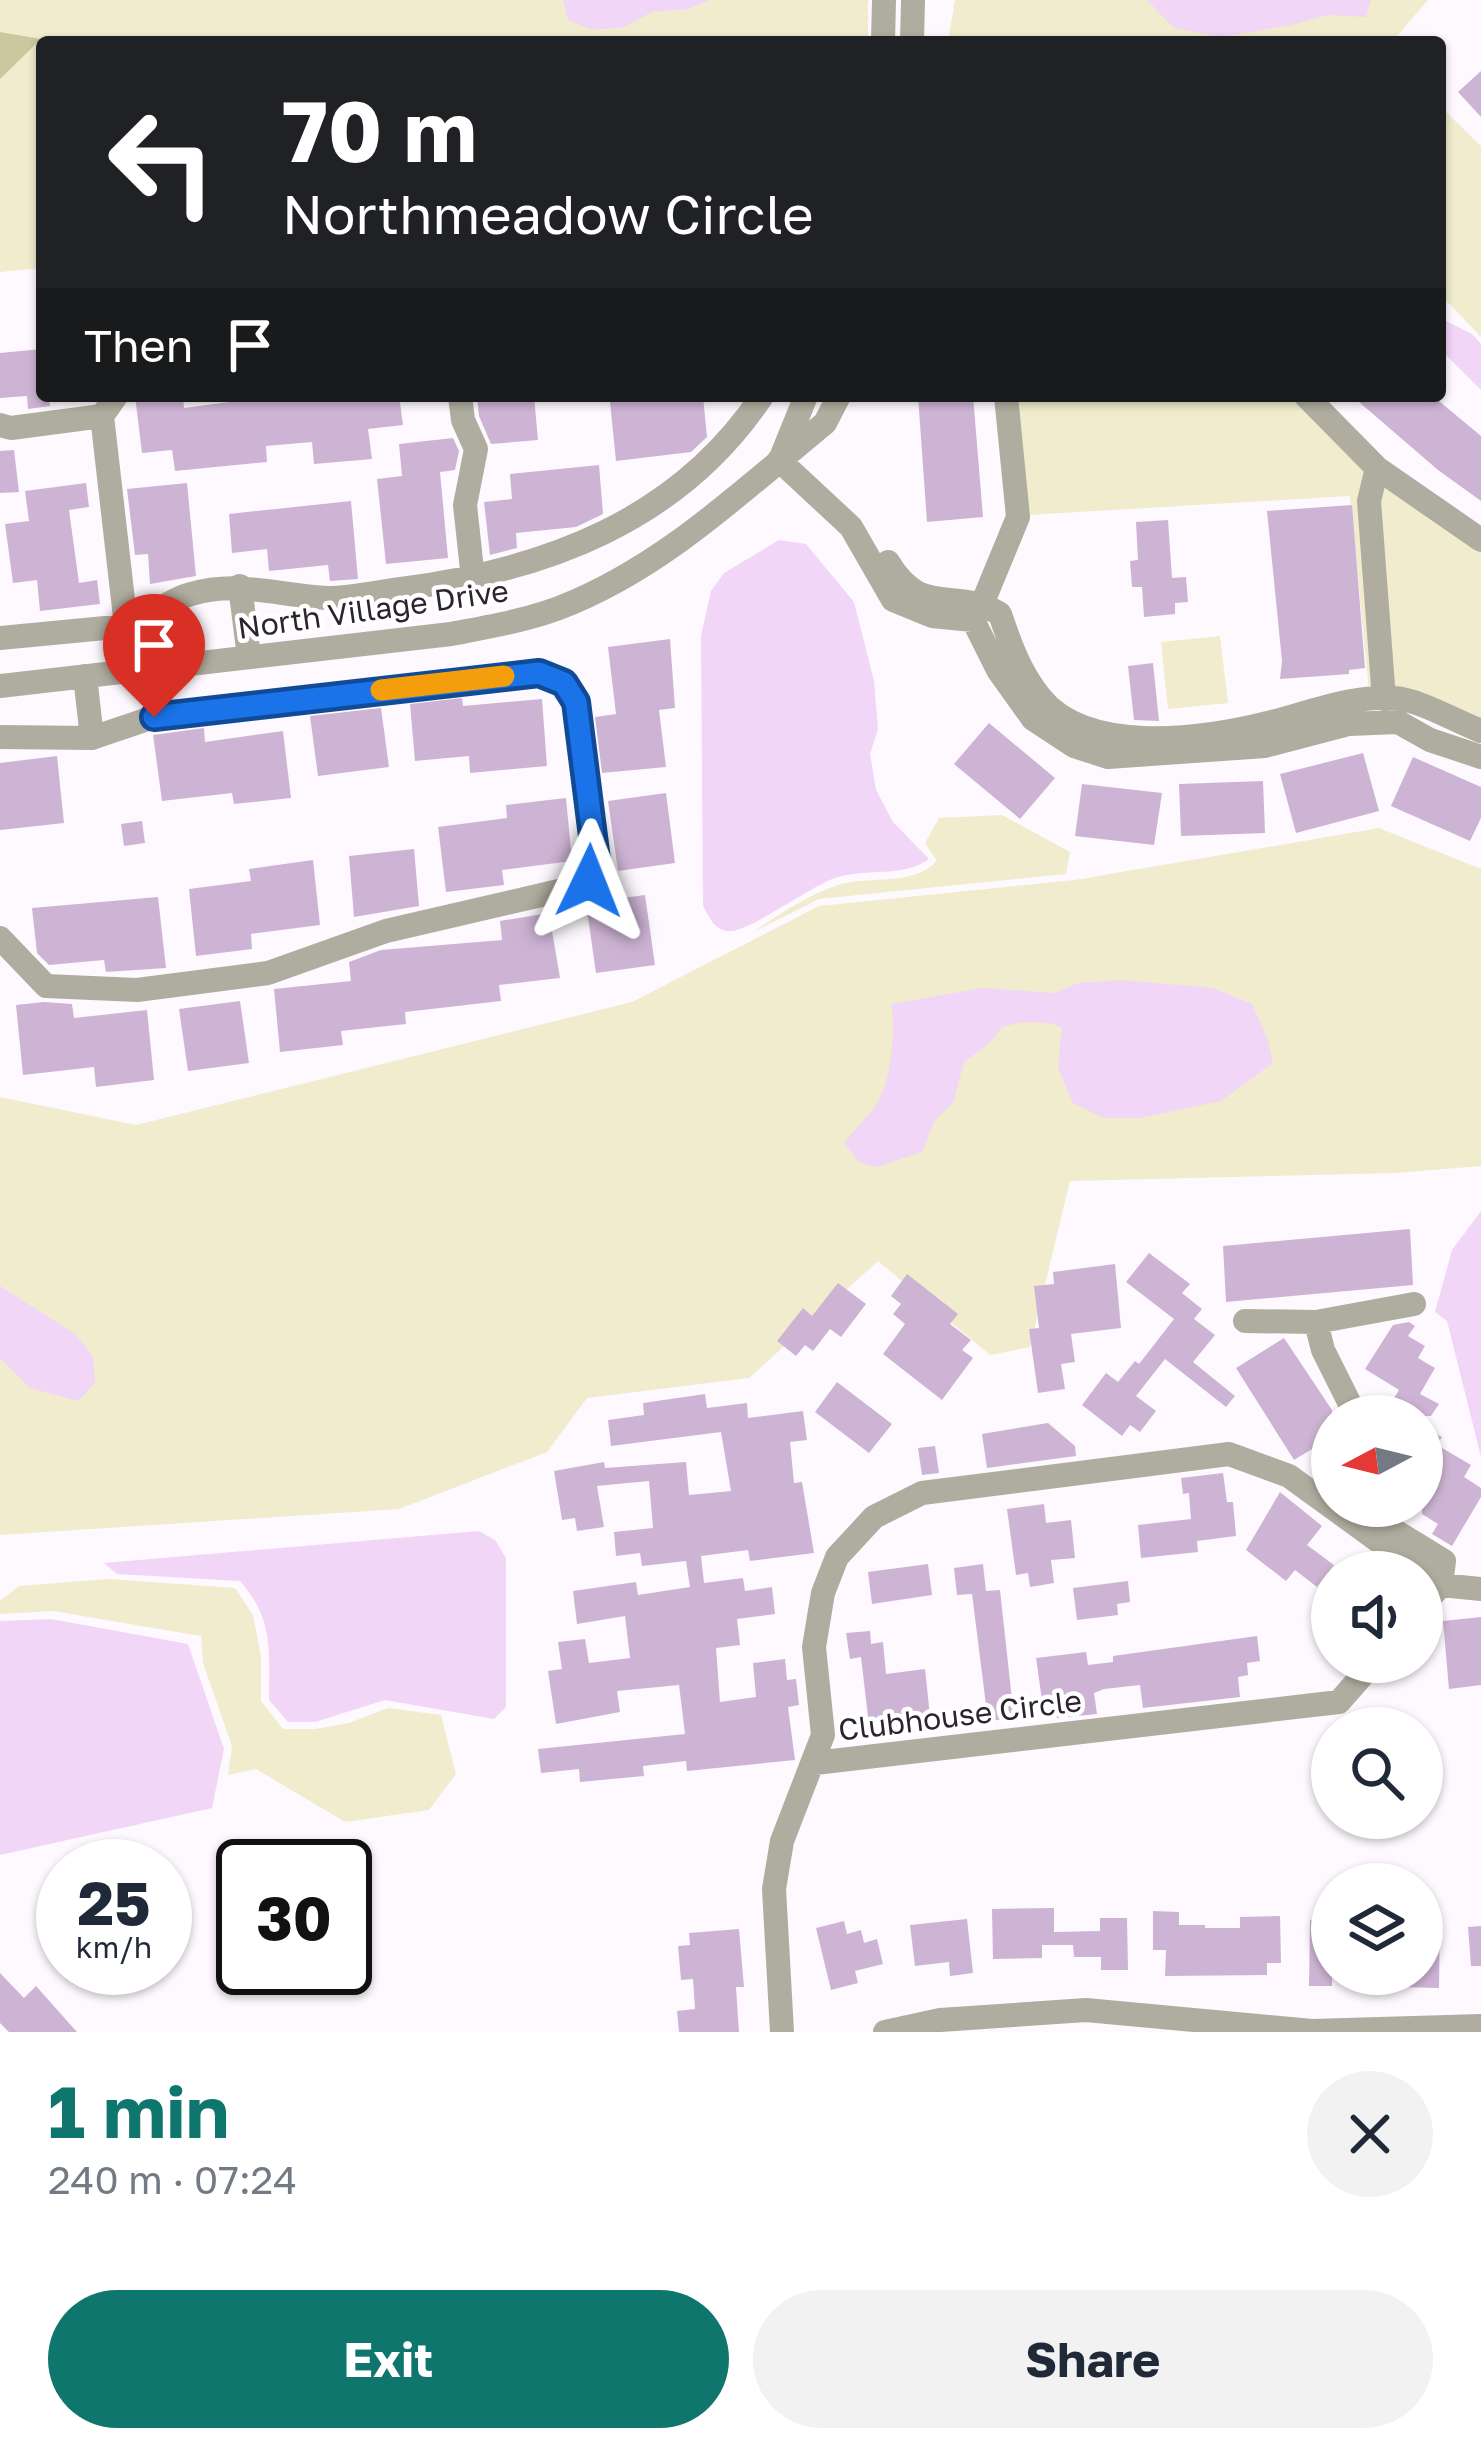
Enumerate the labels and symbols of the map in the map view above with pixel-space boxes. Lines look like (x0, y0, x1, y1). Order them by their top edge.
street label: North Village Drive (235, 572, 511, 646)
pin (103, 594, 205, 717)
position arrow (526, 818, 652, 944)
north arrow (1311, 1395, 1443, 1527)
street label: Clubhouse Circle (836, 1682, 1084, 1748)
speed limit sign: 30 (216, 1839, 372, 1995)

